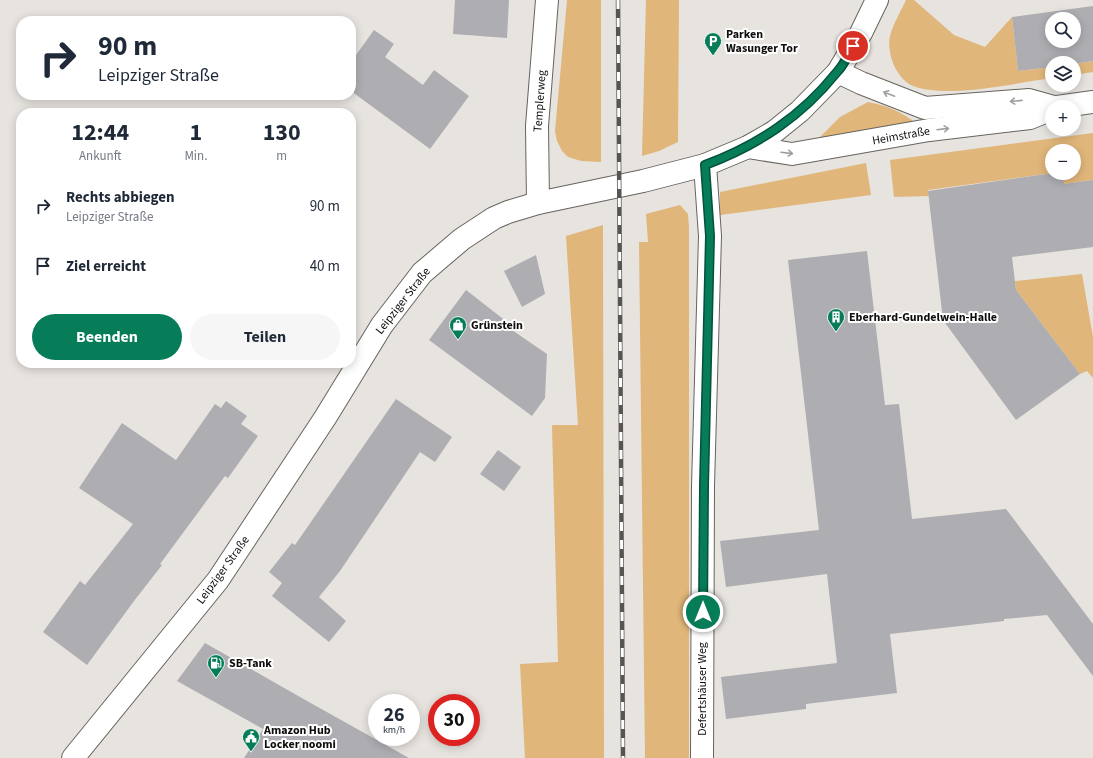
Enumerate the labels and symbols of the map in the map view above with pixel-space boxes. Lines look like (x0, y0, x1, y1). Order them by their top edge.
place label: Parken Wasunger Tor (726, 26, 798, 57)
pin (836, 29, 870, 63)
parking icon: Parken Wasunger Tor (703, 31, 723, 56)
street label: Templerweg (529, 69, 551, 133)
one-way arrow (884, 90, 896, 98)
one-way arrow (1010, 98, 1023, 105)
street label: Heimstraße (871, 123, 931, 149)
one-way arrow (936, 125, 949, 133)
one-way arrow (780, 149, 793, 157)
street label: Leipziger Straße (371, 264, 435, 338)
building icon: Eberhard-Gundelwein-Halle (826, 307, 846, 332)
place label: Eberhard-Gundelwein-Halle (849, 309, 997, 326)
shop icon: Grünstein (448, 315, 468, 340)
place label: Grünstein (471, 317, 523, 334)
street label: Leipziger Straße (192, 532, 254, 608)
position arrow (682, 591, 724, 633)
street label: Defertshäuser Weg (694, 642, 711, 736)
fuel station icon: SB-Tank (206, 653, 226, 678)
place label: SB-Tank (229, 655, 272, 672)
speed limit sign: 30 (428, 694, 480, 746)
place label: Amazon Hub Locker noomi (263, 722, 336, 753)
public building icon: Amazon Hub Locker noomi (241, 727, 261, 752)

